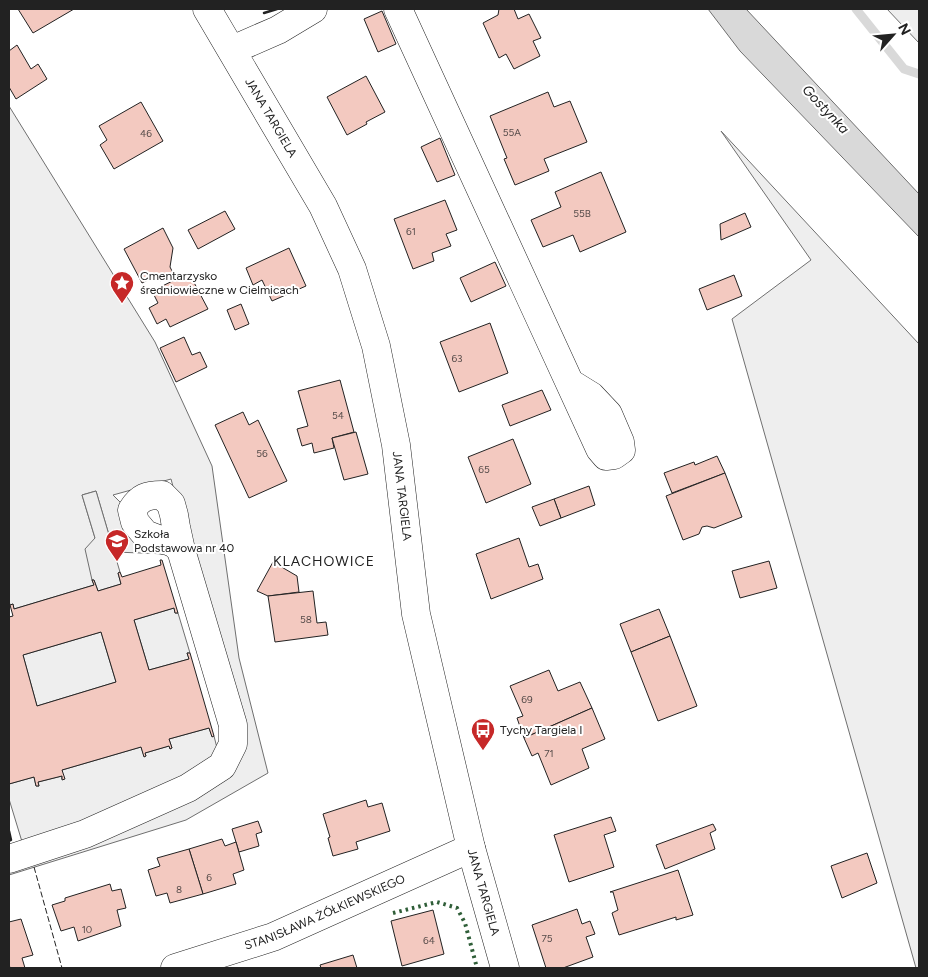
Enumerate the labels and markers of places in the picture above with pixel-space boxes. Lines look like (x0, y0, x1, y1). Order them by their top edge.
place label: Cmentarzysko średniowieczne w Cielmicach (140, 269, 299, 297)
place icon: Cmentarzysko średniowieczne w Cielmicach (109, 270, 135, 304)
place label: Szkoła Podstawowa nr 40 (134, 527, 235, 555)
school or university icon: Szkoła Podstawowa nr 40 (104, 528, 130, 562)
bus stop icon: Tychy Targiela I (470, 717, 496, 751)
place label: Tychy Targiela I (500, 723, 582, 737)

